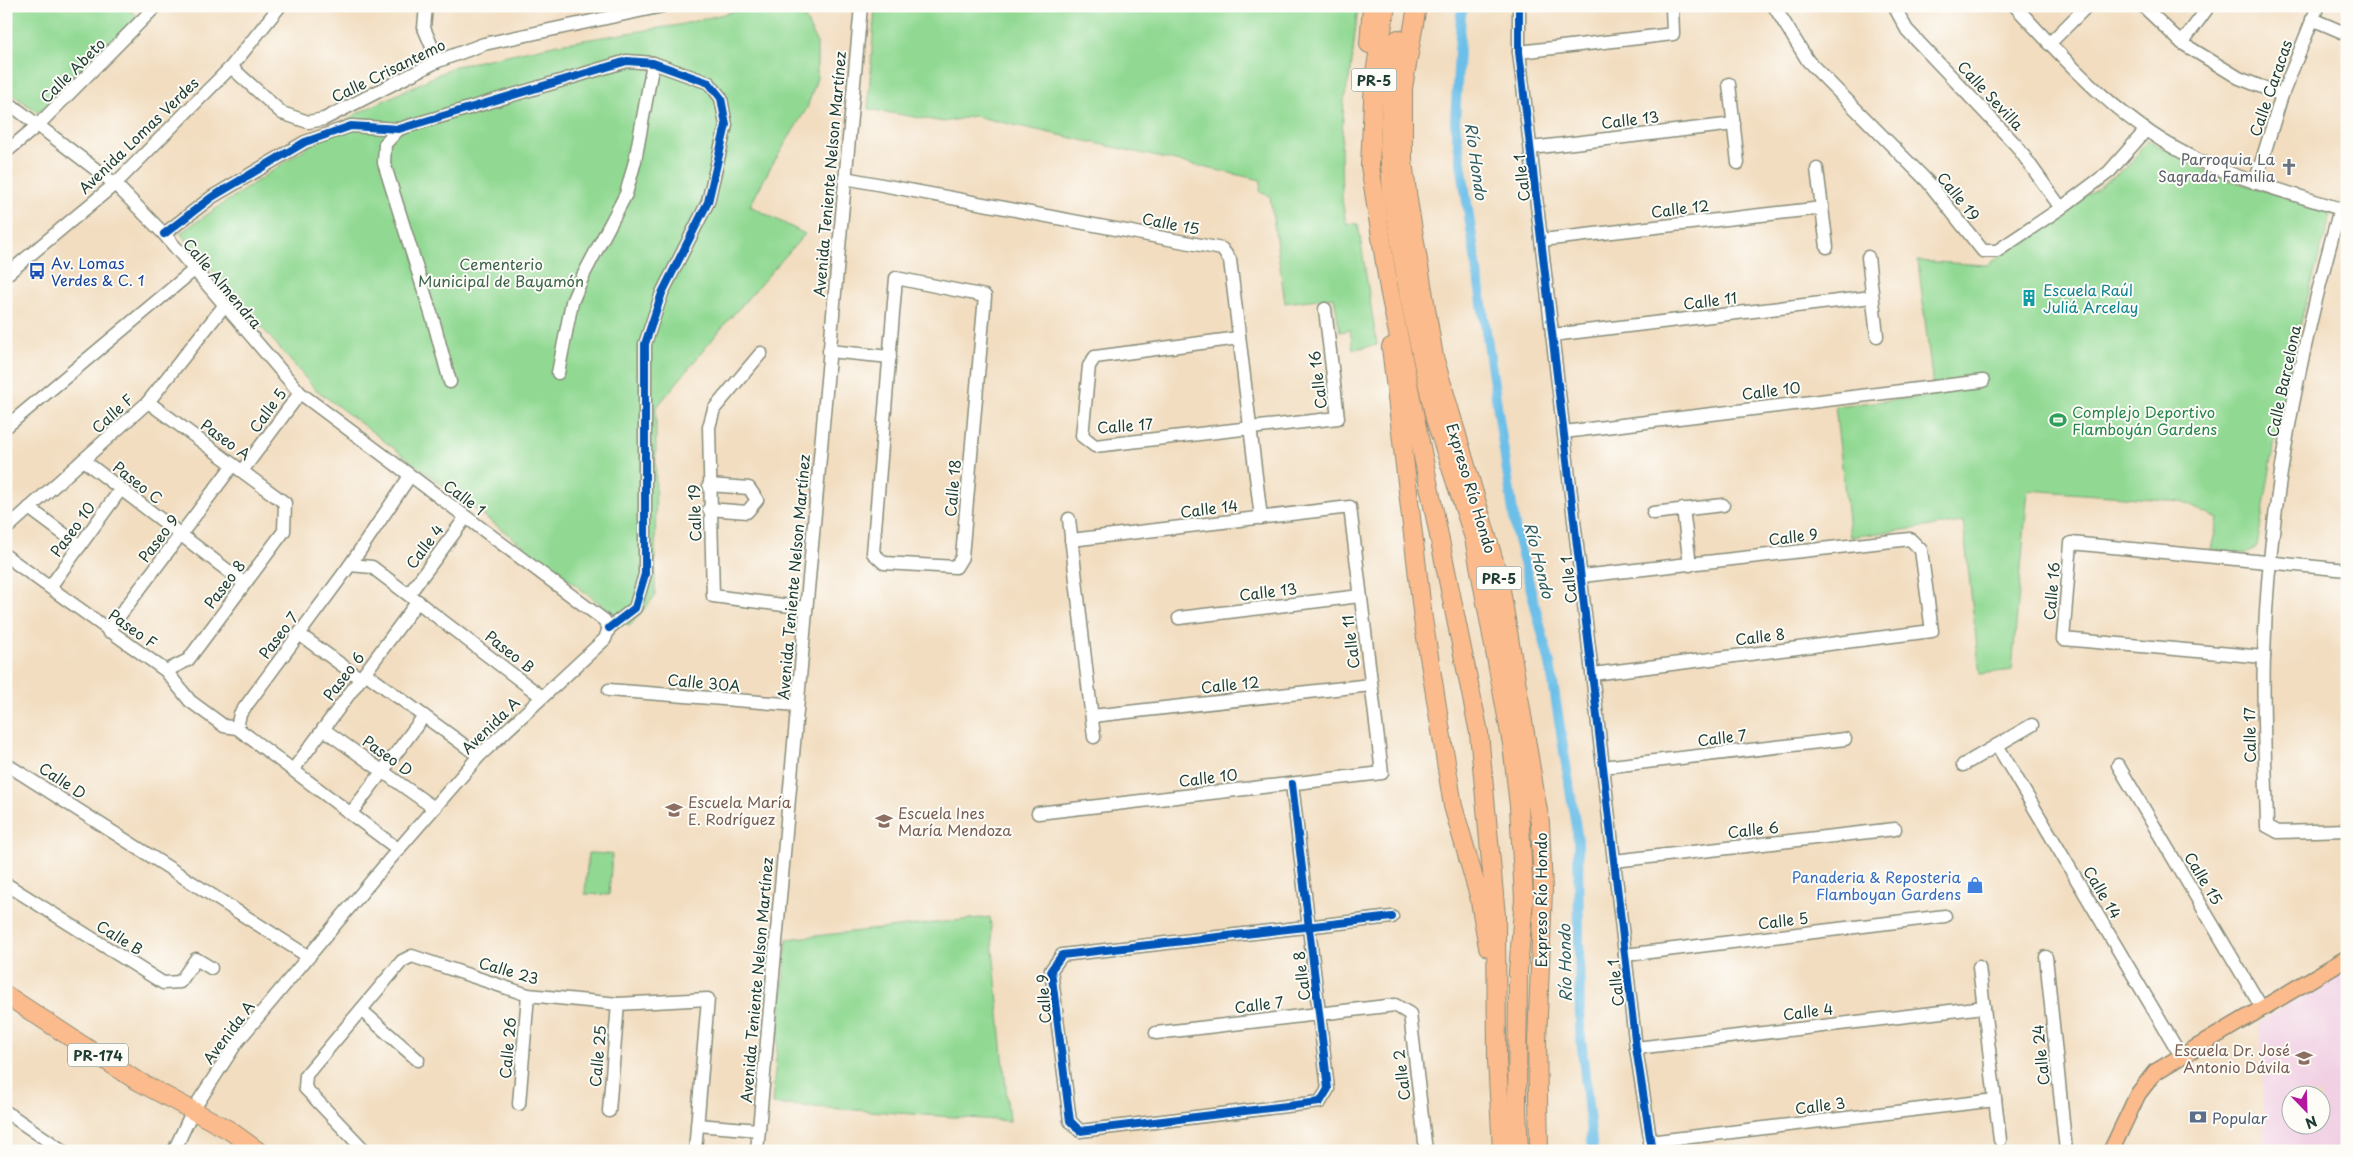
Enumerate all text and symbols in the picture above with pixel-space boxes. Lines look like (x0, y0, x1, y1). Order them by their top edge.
street label: Calle Abeto (34, 32, 110, 108)
street label: Calle Crisantemo (327, 32, 449, 108)
street label: Calle Caracas (2243, 37, 2297, 139)
street label: Avenida Teniente Nelson Martínez (807, 50, 851, 298)
street label: Calle Sevilla (1953, 55, 2030, 135)
road number: PR-5 (1352, 68, 1396, 92)
street label: Avenida Lomas Verdes (73, 71, 203, 199)
street label: Calle 13 (1600, 104, 1660, 134)
water label: Río Hondo (1460, 121, 1494, 202)
place label: Parroquia La Sagrada Familia (2158, 147, 2276, 187)
street label: Calle 1 (1507, 153, 1535, 203)
church icon: Parroquia La Sagrada Familia (2279, 157, 2299, 177)
street label: Calle 19 (1932, 166, 1986, 226)
street label: Calle 12 (1650, 193, 1710, 223)
street label: Calle 15 (1140, 206, 1202, 240)
street label: Calle Almendra (178, 233, 268, 334)
place label: Av. Lomas Verdes & C. 1 (51, 251, 144, 291)
park label: Cementerio Municipal de Bayamón (418, 252, 584, 292)
bus stop icon: Av. Lomas Verdes & C. 1 (27, 261, 47, 281)
place label: Escuela Raúl Juliá Arcelay (2043, 278, 2138, 318)
street label: Calle 11 (1682, 285, 1738, 315)
building icon: Escuela Raúl Juliá Arcelay (2019, 288, 2039, 308)
street label: Calle Barcelona (2260, 322, 2306, 439)
street label: Calle 16 (1302, 350, 1332, 410)
street label: Calle 10 (1740, 375, 1802, 405)
street label: Calle 5 (243, 383, 291, 437)
street label: Calle F (86, 388, 138, 438)
place label: Complejo Deportivo Flamboyán Gardens (2072, 400, 2217, 440)
sports icon: Complejo Deportivo Flamboyán Gardens (2048, 410, 2068, 430)
street label: Calle 17 (1096, 412, 1154, 438)
street label: Paseo A (196, 413, 256, 465)
street label: Expreso Río Hondo (1441, 420, 1503, 556)
street label: Avenida Teniente Nelson Martínez (771, 453, 815, 701)
street label: Paseo C (108, 455, 168, 509)
street label: Calle 18 (938, 458, 966, 518)
street label: Calle 1 (439, 474, 491, 520)
street label: Calle 19 (682, 484, 706, 542)
street label: Calle 14 (1179, 493, 1239, 523)
street label: Paseo 10 (44, 497, 100, 561)
street label: Paseo 9 (132, 509, 184, 567)
street label: Calle 4 (400, 519, 448, 573)
water label: Río Hondo (1519, 519, 1561, 602)
street label: Calle 9 (1767, 522, 1819, 550)
street label: Paseo 8 (198, 555, 250, 613)
street label: Calle 1 (1554, 555, 1582, 605)
street label: Calle 16 (2037, 561, 2065, 621)
road number: PR-5 (1476, 566, 1522, 590)
street label: Calle 13 (1238, 576, 1298, 606)
street label: Paseo F (104, 603, 162, 653)
street label: Paseo 7 (253, 606, 304, 664)
street label: Calle 11 (1335, 614, 1365, 670)
street label: Calle 8 (1734, 622, 1786, 650)
street label: Paseo B (480, 624, 540, 678)
street label: Paseo 6 (317, 647, 369, 705)
street label: Calle 30A (667, 667, 741, 697)
street label: Calle 12 (1200, 670, 1260, 698)
street label: Avenida A (455, 691, 525, 759)
street label: Calle 17 (2237, 707, 2261, 763)
street label: Calle 7 (1696, 723, 1748, 751)
street label: Paseo D (358, 729, 418, 781)
street label: Calle D (35, 756, 91, 804)
street label: Calle 10 (1177, 762, 1239, 792)
place label: Escuela María E. Rodríguez (688, 790, 792, 830)
school or university icon: Escuela María E. Rodríguez (664, 800, 684, 820)
place label: Escuela Ines María Mendoza (898, 801, 1012, 841)
school or university icon: Escuela Ines María Mendoza (874, 811, 894, 831)
street label: Calle 6 (1726, 815, 1780, 843)
street label: Expreso Río Hondo (1529, 832, 1552, 968)
street label: Calle 15 (2179, 847, 2229, 909)
street label: Avenida Teniente Nelson Martínez (734, 856, 778, 1104)
street label: Calle 14 (2078, 861, 2128, 923)
place label: Panaderia & Reposteria Flamboyan Gardens (1791, 865, 1962, 905)
shop icon: Panaderia & Reposteria Flamboyan Gardens (1965, 875, 1985, 895)
street label: Calle 5 (1757, 906, 1809, 934)
street label: Calle B (92, 914, 148, 960)
water label: Río Hondo (1551, 923, 1577, 1002)
street label: Calle 23 (476, 950, 542, 990)
street label: Calle 8 (1287, 950, 1315, 1002)
street label: Calle 1 (1601, 958, 1629, 1008)
street label: Calle 9 (1030, 973, 1056, 1025)
street label: Calle 7 (1233, 990, 1285, 1018)
street label: Avenida A (197, 996, 259, 1068)
street label: Calle 4 (1781, 996, 1835, 1026)
street label: Calle 26 (493, 1016, 521, 1080)
street label: Calle 24 (2025, 1023, 2055, 1087)
street label: Calle 25 (583, 1024, 611, 1088)
place label: Escuela Dr. José Antonio Dávila (2174, 1038, 2291, 1078)
road number: PR-174 (68, 1044, 128, 1066)
street label: Calle 2 (1386, 1048, 1416, 1102)
school or university icon: Escuela Dr. José Antonio Dávila (2294, 1048, 2314, 1068)
north arrow (2280, 1084, 2330, 1134)
street label: Calle 3 (1793, 1090, 1847, 1120)
place label: Popular (2212, 1106, 2267, 1129)
bank icon: Popular (2188, 1107, 2208, 1127)
text: N (2302, 1111, 2320, 1134)

